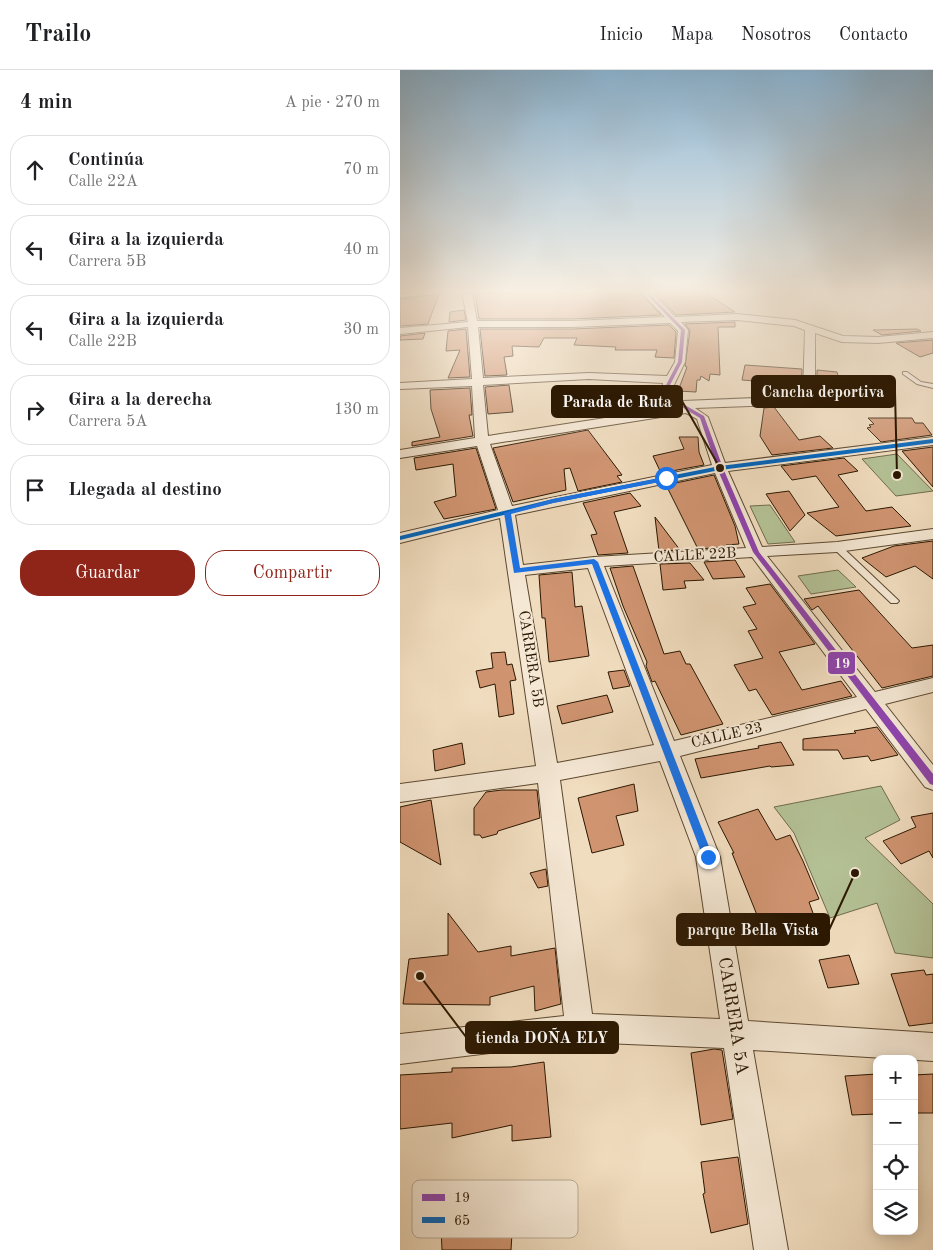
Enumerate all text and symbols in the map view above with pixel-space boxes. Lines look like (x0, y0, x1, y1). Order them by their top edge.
text: Trailo (25, 23, 91, 47)
text: Inicio (600, 26, 643, 44)
text: Mapa (671, 26, 713, 44)
text: Nosotros (741, 26, 811, 44)
text: Contacto (839, 26, 908, 44)
text: 4 min (20, 92, 73, 113)
text: A pie · 270 m (285, 95, 380, 111)
text: Continúa (68, 151, 144, 170)
icon: ahead (21, 156, 49, 184)
text: 70 m (343, 162, 379, 178)
text: Calle 22A (68, 174, 138, 190)
text: Gira a la izquierda (68, 231, 224, 250)
icon: left (21, 236, 49, 264)
text: 40 m (343, 242, 379, 258)
text: Carrera 5B (68, 254, 146, 270)
text: Gira a la izquierda (68, 311, 224, 330)
icon: left (21, 316, 49, 344)
text: 30 m (343, 322, 379, 338)
text: Calle 22B (68, 334, 137, 350)
callout: Cancha deportiva (752, 376, 895, 407)
text: Cancha deportiva (761, 385, 885, 401)
callout: Parada de Ruta (552, 386, 682, 417)
text: Gira a la derecha (68, 391, 212, 410)
text: Parada de Ruta (562, 395, 672, 411)
icon: right (21, 396, 49, 424)
text: 130 m (334, 402, 379, 418)
text: Carrera 5A (68, 414, 148, 430)
route start (655, 467, 678, 490)
icon: arrive (21, 476, 49, 504)
text: Llegada al destino (68, 481, 222, 500)
street label: CALLE 22B (653, 546, 737, 566)
button: Guardar (20, 550, 195, 596)
button: Compartir (205, 550, 380, 596)
street label: CARRERA 5B (515, 609, 545, 709)
line badge: 19 (827, 651, 856, 675)
text: 19 (834, 657, 850, 671)
street label: CALLE 23 (690, 721, 764, 751)
route end (697, 846, 720, 869)
callout: parque Bella Vista (677, 914, 829, 945)
text: parque Bella Vista (687, 923, 819, 939)
street label: CARRERA 5A (715, 956, 751, 1076)
callout: tienda DOÑA ELY (466, 1022, 618, 1053)
text: tienda DOÑA ELY (476, 1027, 609, 1047)
map controls (873, 1055, 918, 1235)
button: + (873, 1055, 918, 1100)
button: − (873, 1100, 918, 1145)
button: locate (873, 1145, 918, 1190)
legend (412, 1180, 578, 1238)
button: layers (873, 1190, 918, 1235)
text: 19 (454, 1191, 470, 1205)
text: 65 (454, 1214, 470, 1228)

